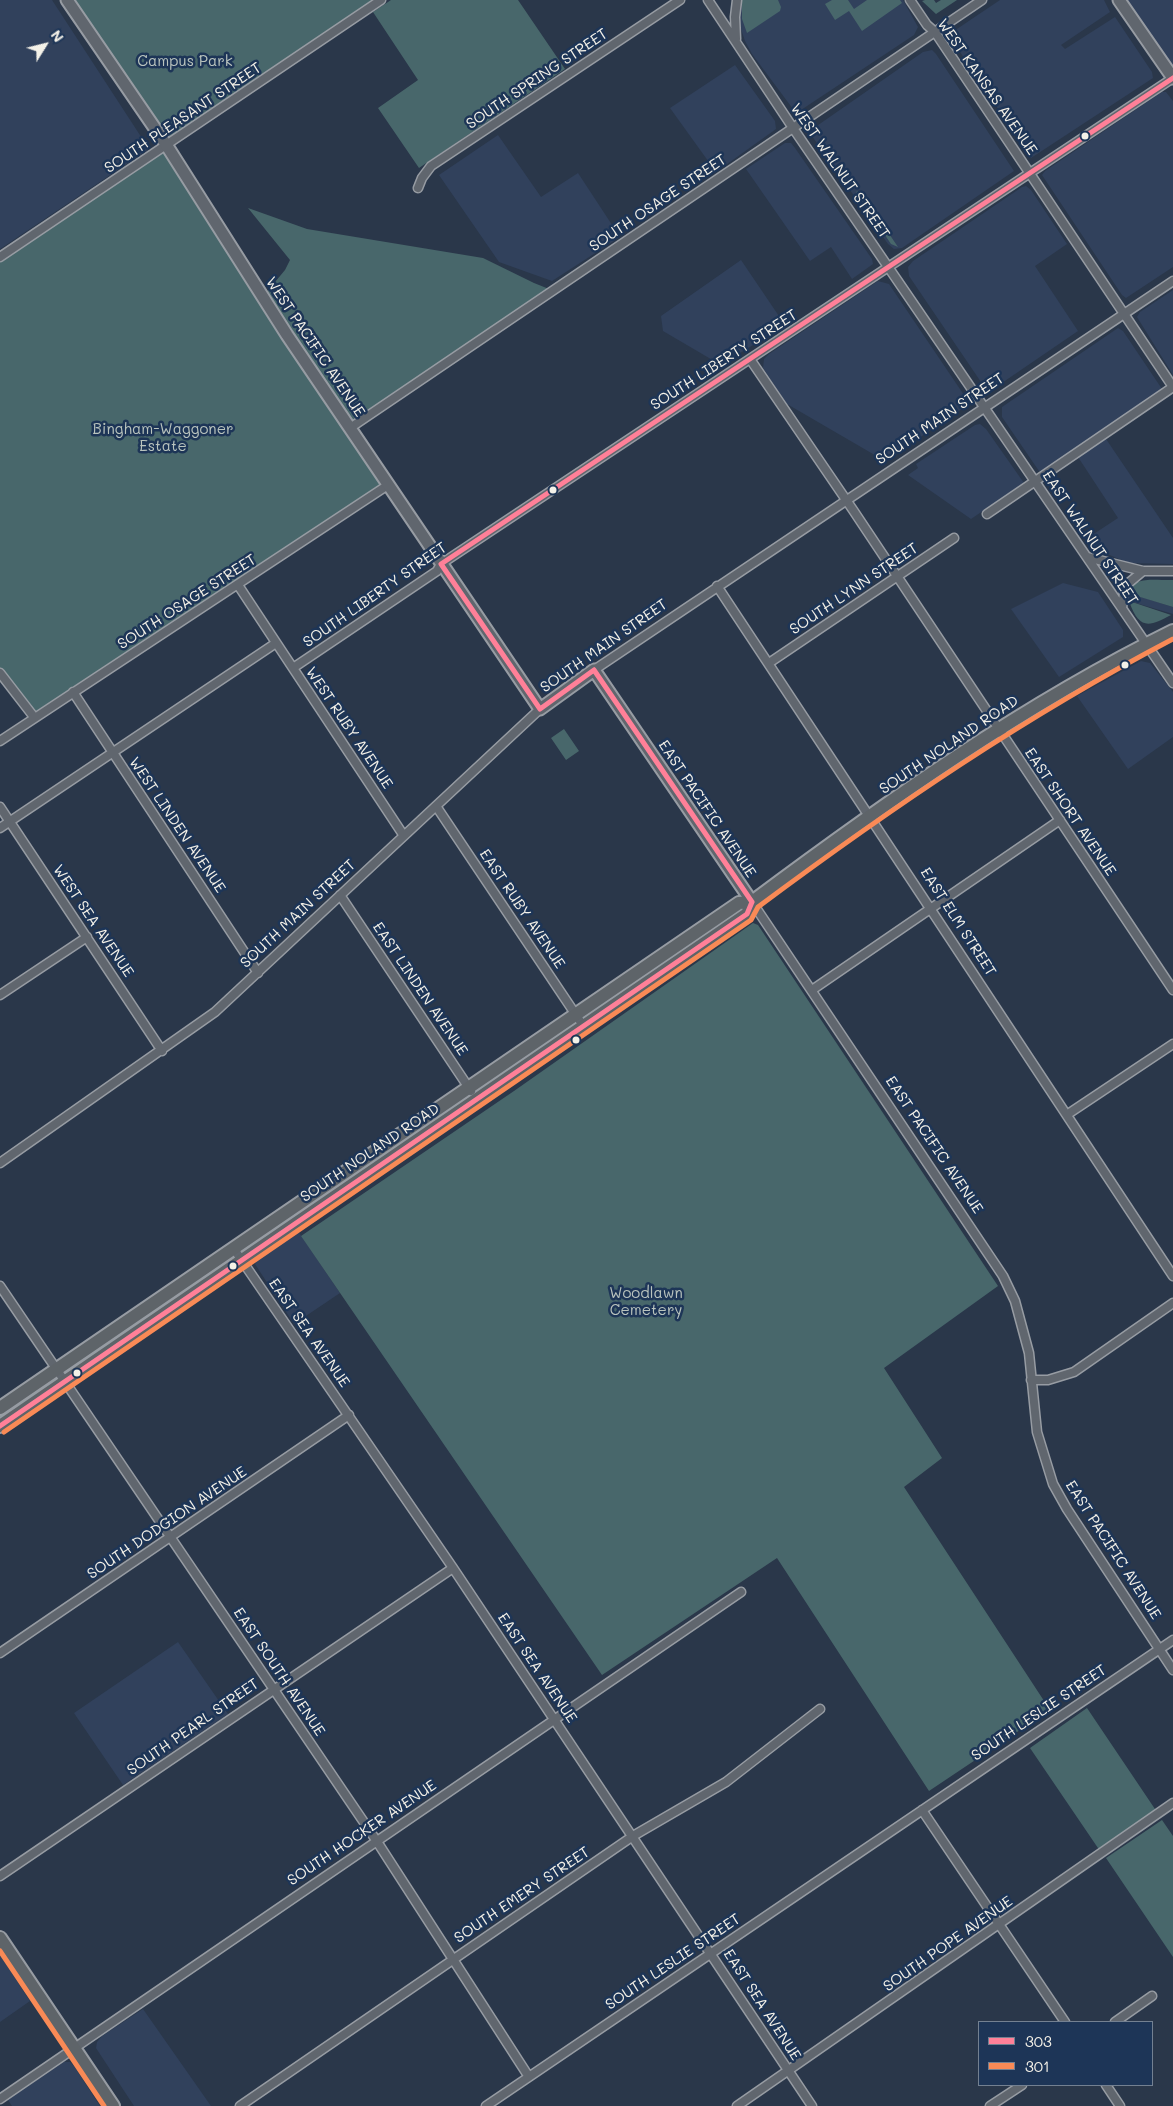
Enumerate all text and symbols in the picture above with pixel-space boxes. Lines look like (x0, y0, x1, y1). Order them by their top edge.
street label: WEST KANSAS AVENUE (933, 15, 1041, 159)
north arrow (20, 20, 70, 70)
street label: SOUTH SPRING STREET (463, 25, 611, 133)
text: N (47, 26, 68, 46)
park label: Campus Park (137, 52, 233, 70)
street label: SOUTH PLEASANT STREET (101, 59, 265, 177)
street label: WEST WALNUT STREET (786, 100, 894, 242)
unlabelled marker (1080, 131, 1090, 141)
street label: SOUTH OSAGE STREET (586, 150, 730, 256)
street label: WEST PACIFIC AVENUE (262, 274, 368, 420)
street label: SOUTH LIBERTY STREET (647, 306, 801, 414)
street label: SOUTH MAIN STREET (872, 369, 1008, 469)
park label: Bingham-Waggoner Estate (93, 420, 233, 455)
street label: EAST WALNUT STREET (1038, 467, 1142, 609)
unlabelled marker (548, 485, 558, 495)
street label: SOUTH LIBERTY STREET (300, 539, 450, 651)
street label: SOUTH LYNN STREET (786, 539, 922, 639)
street label: SOUTH OSAGE STREET (114, 551, 260, 653)
street label: SOUTH MAIN STREET (537, 595, 671, 697)
unlabelled marker (1120, 660, 1130, 670)
street label: WEST RUBY AVENUE (302, 664, 396, 792)
street label: SOUTH NOLAND ROAD (876, 692, 1022, 798)
street label: EAST PACIFIC AVENUE (654, 737, 760, 881)
street label: EAST SHORT AVENUE (1020, 745, 1120, 879)
street label: WEST LINDEN AVENUE (125, 754, 229, 896)
street label: EAST RUBY AVENUE (475, 846, 569, 972)
street label: SOUTH MAIN STREET (237, 856, 359, 972)
street label: WEST SEA AVENUE (49, 861, 137, 981)
street label: EAST ELM STREET (916, 864, 1000, 980)
street label: EAST LINDEN AVENUE (369, 919, 471, 1059)
unlabelled marker (571, 1035, 581, 1045)
street label: EAST PACIFIC AVENUE (881, 1073, 987, 1217)
street label: SOUTH NOLAND ROAD (297, 1100, 443, 1206)
unlabelled marker (228, 1261, 238, 1271)
street label: EAST SEA AVENUE (265, 1275, 353, 1391)
park label: Woodlawn Cemetery (609, 1284, 683, 1319)
unlabelled marker (72, 1368, 82, 1378)
street label: SOUTH DODGION AVENUE (84, 1463, 250, 1583)
street label: EAST PACIFIC AVENUE (1061, 1477, 1165, 1623)
street label: EAST SOUTH AVENUE (229, 1604, 329, 1740)
street label: EAST SEA AVENUE (494, 1610, 580, 1726)
street label: SOUTH LESLIE STREET (968, 1661, 1110, 1765)
street label: SOUTH PEARL STREET (124, 1675, 262, 1779)
street label: SOUTH HOCKER AVENUE (284, 1776, 440, 1890)
street label: SOUTH EMERY STREET (451, 1843, 593, 1947)
street label: SOUTH POPE AVENUE (880, 1893, 1016, 1995)
street label: SOUTH LESLIE STREET (602, 1910, 744, 2014)
street label: EAST SEA AVENUE (719, 1946, 805, 2064)
legend (978, 2021, 1153, 2086)
text: 303 (1025, 2031, 1052, 2051)
text: 301 (1025, 2056, 1050, 2076)

